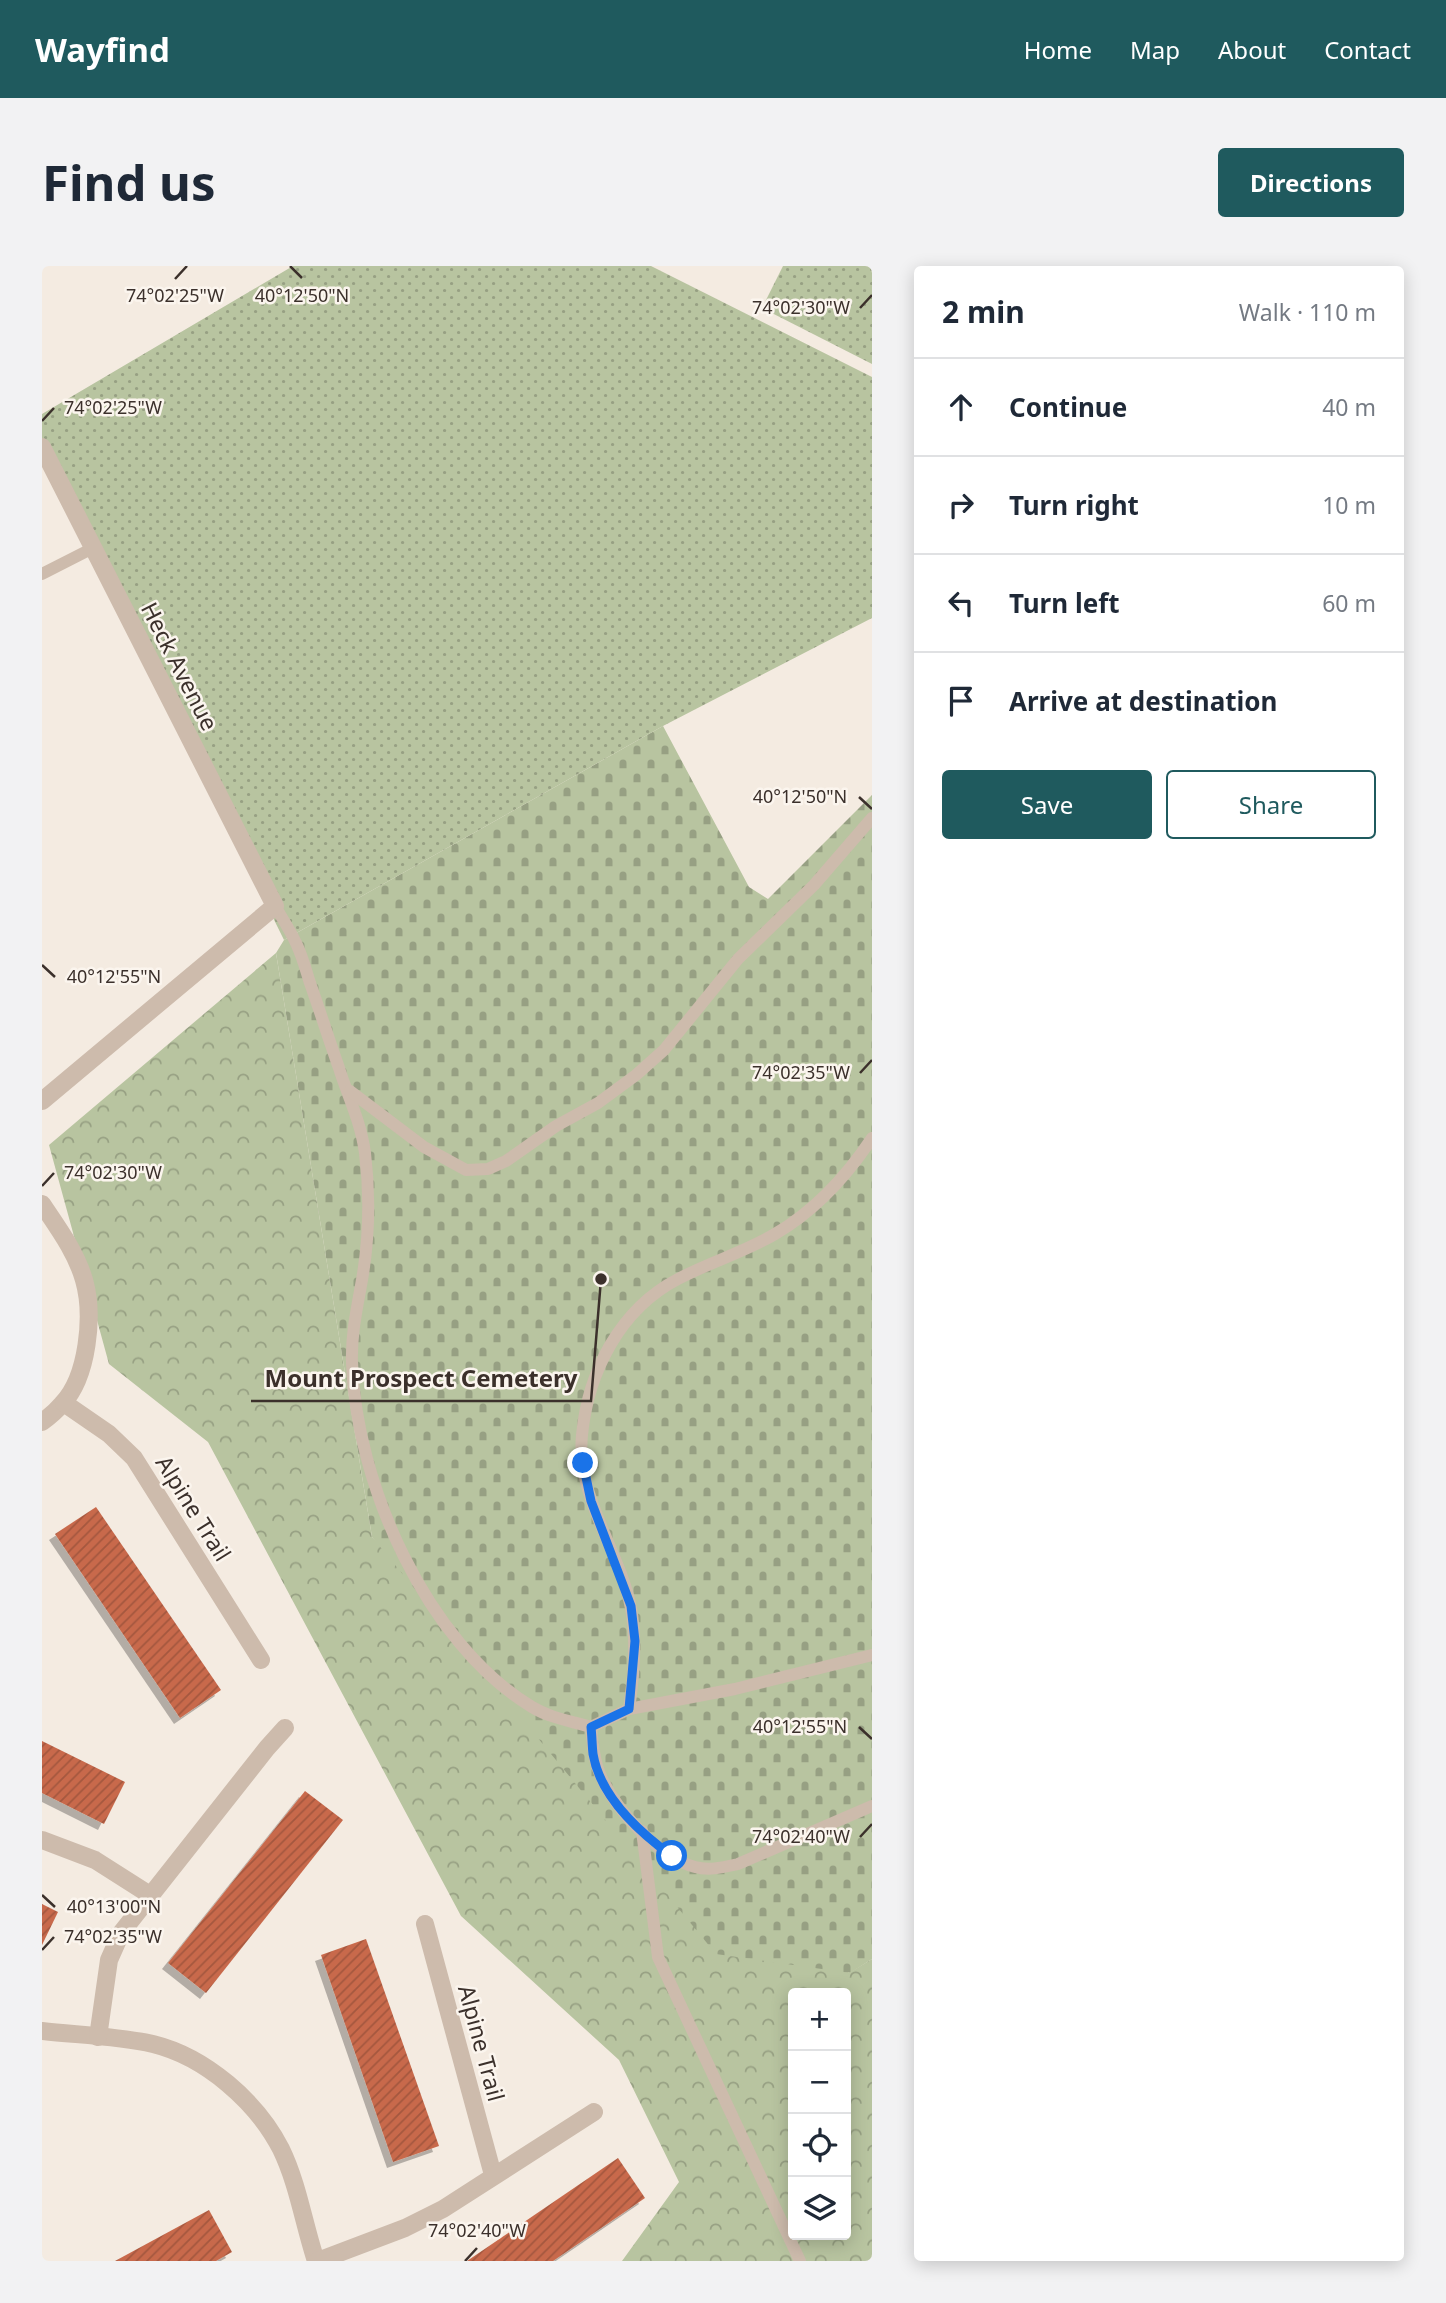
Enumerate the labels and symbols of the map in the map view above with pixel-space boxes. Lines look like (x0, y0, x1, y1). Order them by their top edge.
text: 74°02'25"W (126, 283, 224, 307)
text: 40°12'50"N (255, 283, 349, 307)
text: 74°02'30"W (752, 295, 850, 319)
text: 74°02'25"W (64, 395, 162, 419)
street label: Heck Avenue (134, 596, 226, 736)
text: 40°12'50"N (753, 784, 847, 808)
text: 40°12'55"N (67, 964, 161, 988)
text: 74°02'35"W (752, 1060, 850, 1084)
text: 74°02'30"W (64, 1160, 162, 1184)
callout: Mount Prospect Cemetery (251, 1356, 591, 1401)
text: Mount Prospect Cemetery (265, 1361, 578, 1394)
route end (567, 1447, 598, 1478)
street label: Alpine Trail (149, 1449, 239, 1567)
text: 40°12'55"N (753, 1714, 847, 1738)
text: 74°02'40"W (752, 1824, 850, 1848)
route start (656, 1840, 687, 1871)
text: 40°13'00"N (67, 1894, 161, 1918)
text: 74°02'35"W (64, 1924, 162, 1948)
street label: Alpine Trail (451, 1981, 513, 2105)
text: 74°02'40"W (428, 2218, 526, 2242)

